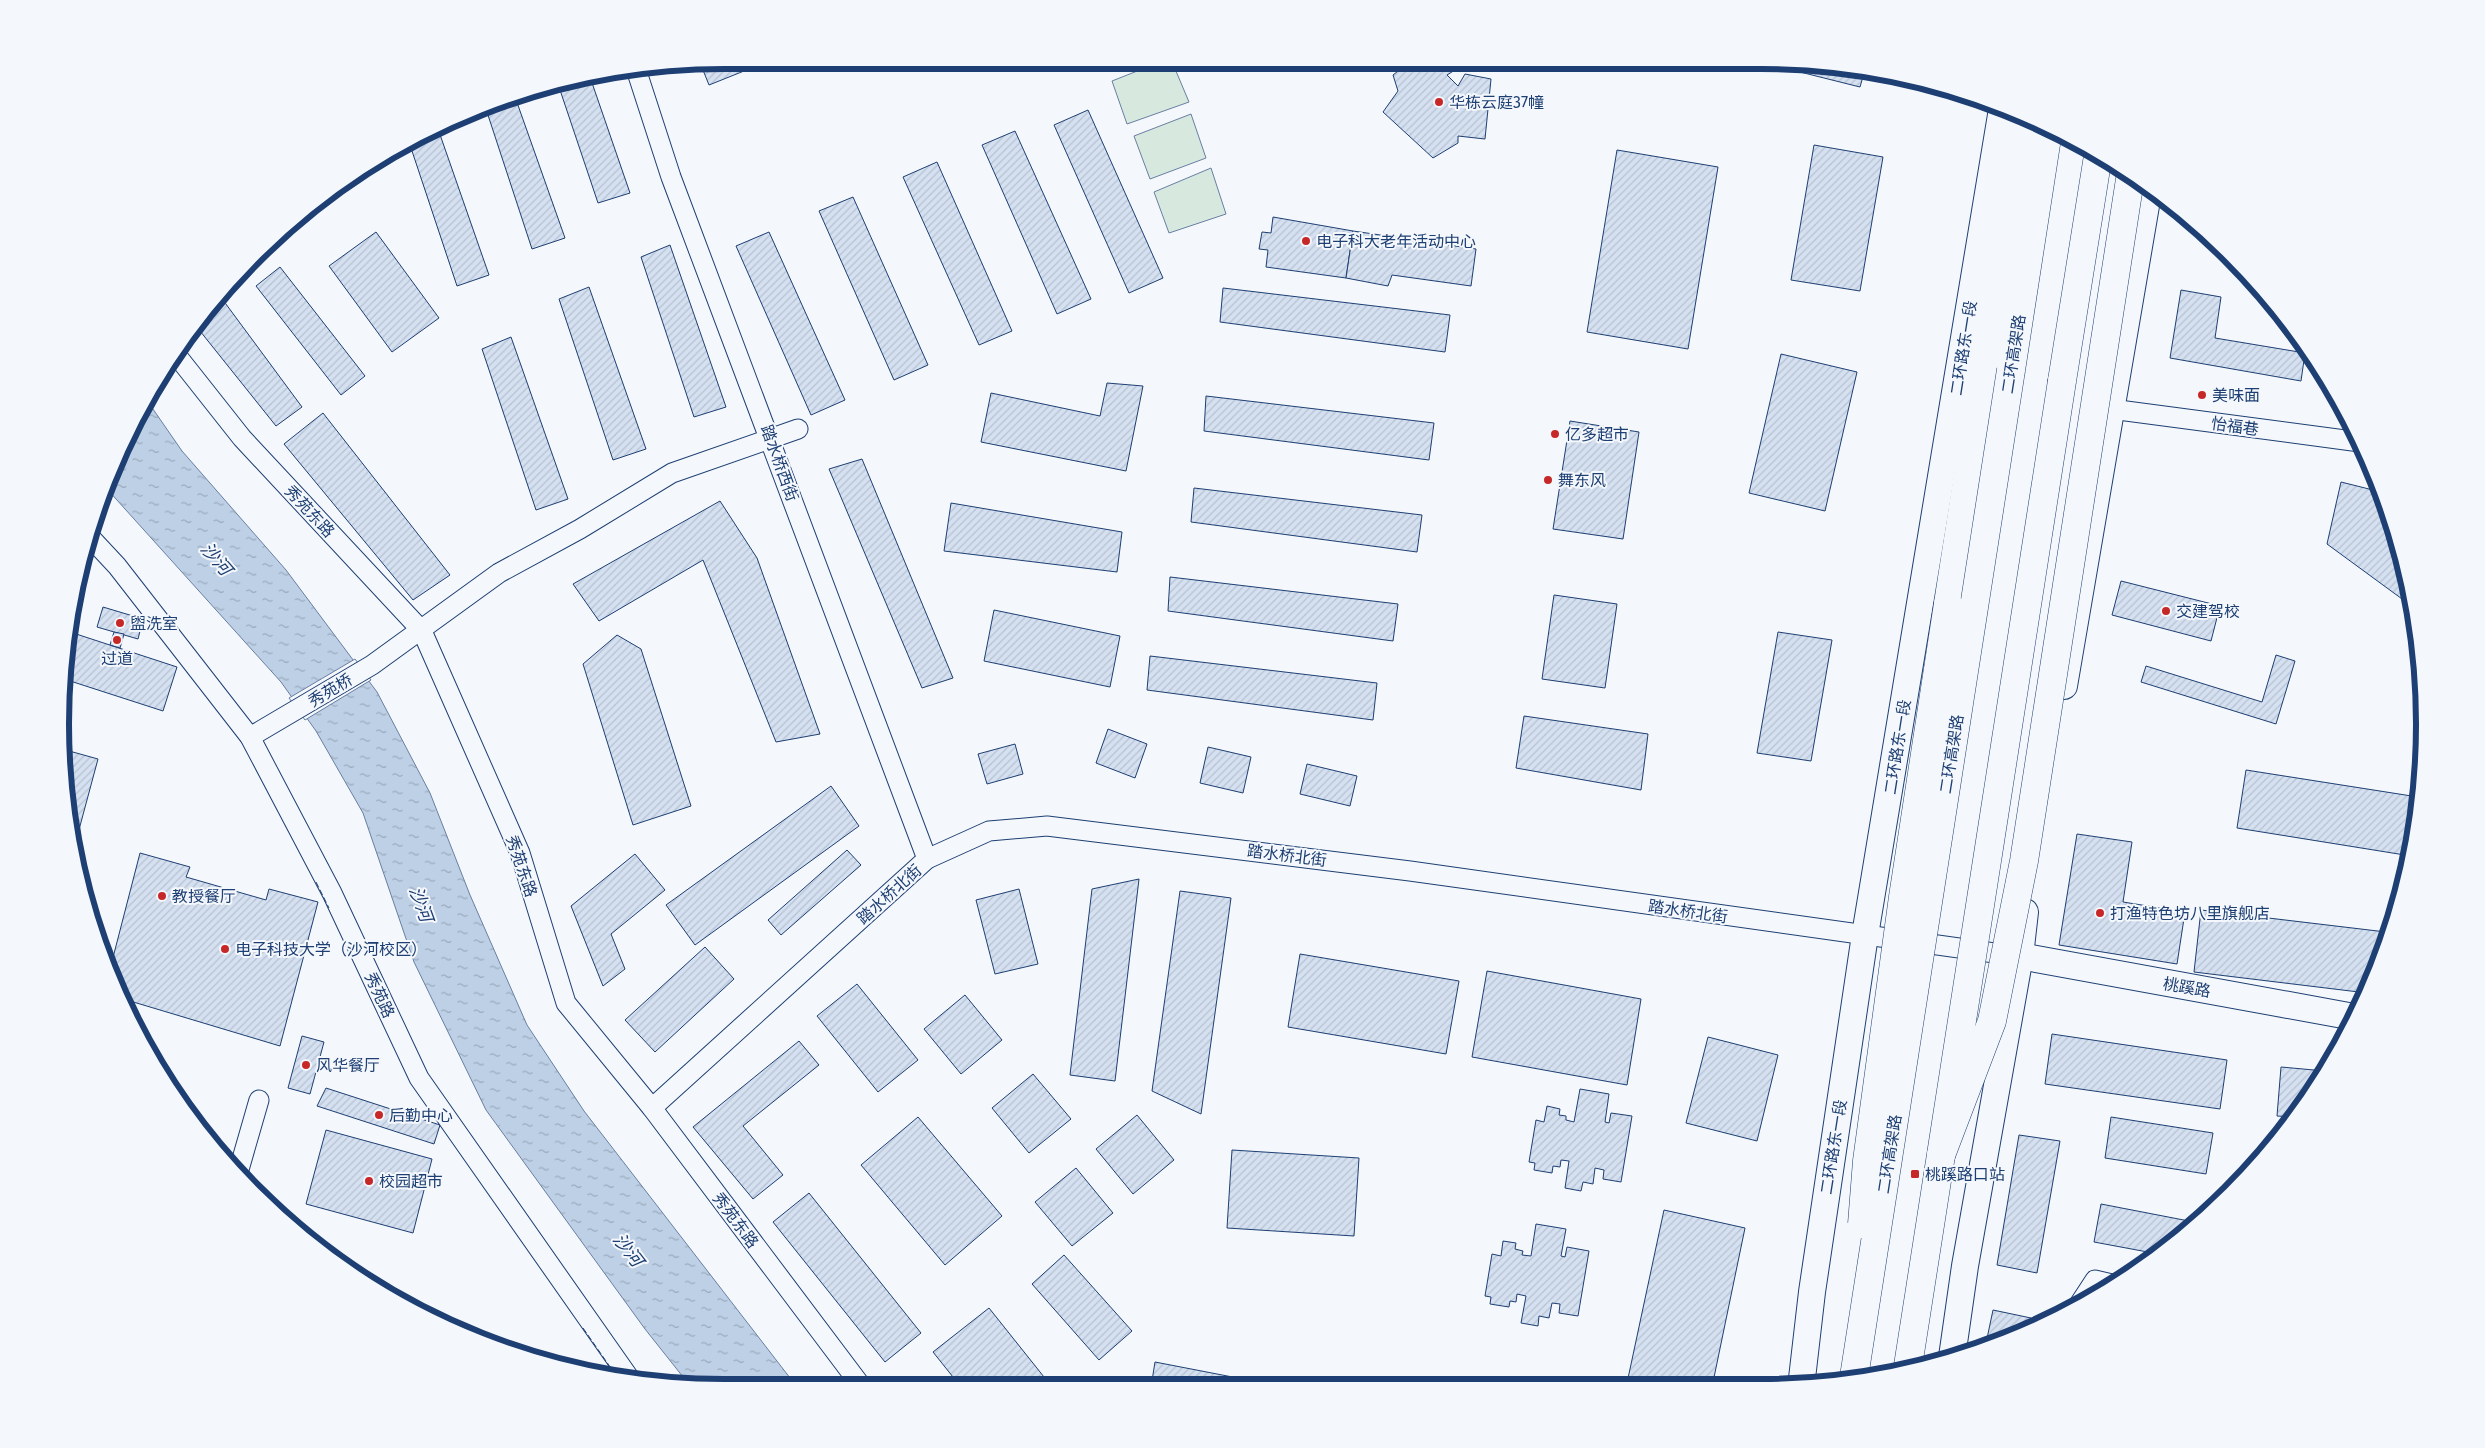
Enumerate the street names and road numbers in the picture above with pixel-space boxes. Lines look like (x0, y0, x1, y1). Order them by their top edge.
street label: 二环路东一段 (1947, 299, 1980, 397)
street label: 二环高架路 (1998, 313, 2029, 395)
street label: 怡福巷 (2210, 414, 2260, 439)
street label: 踏水桥西街 (757, 422, 802, 504)
street label: 秀苑东路 (281, 481, 338, 541)
street label: 秀苑桥 (305, 670, 356, 711)
street label: 二环路东一段 (1881, 698, 1914, 796)
street label: 二环高架路 (1936, 713, 1967, 795)
street label: 秀苑东路 (502, 833, 541, 900)
street label: 踏水桥北街 (1246, 841, 1328, 870)
street label: 踏水桥北街 (853, 861, 925, 928)
street label: 踏水桥北街 (1647, 897, 1729, 926)
street label: 秀苑路 (361, 969, 398, 1021)
street label: 桃蹊路 (2162, 974, 2212, 1001)
street label: 二环路东一段 (1817, 1098, 1850, 1196)
street label: 二环高架路 (1874, 1113, 1905, 1195)
street label: 秀苑东路 (709, 1189, 762, 1252)

